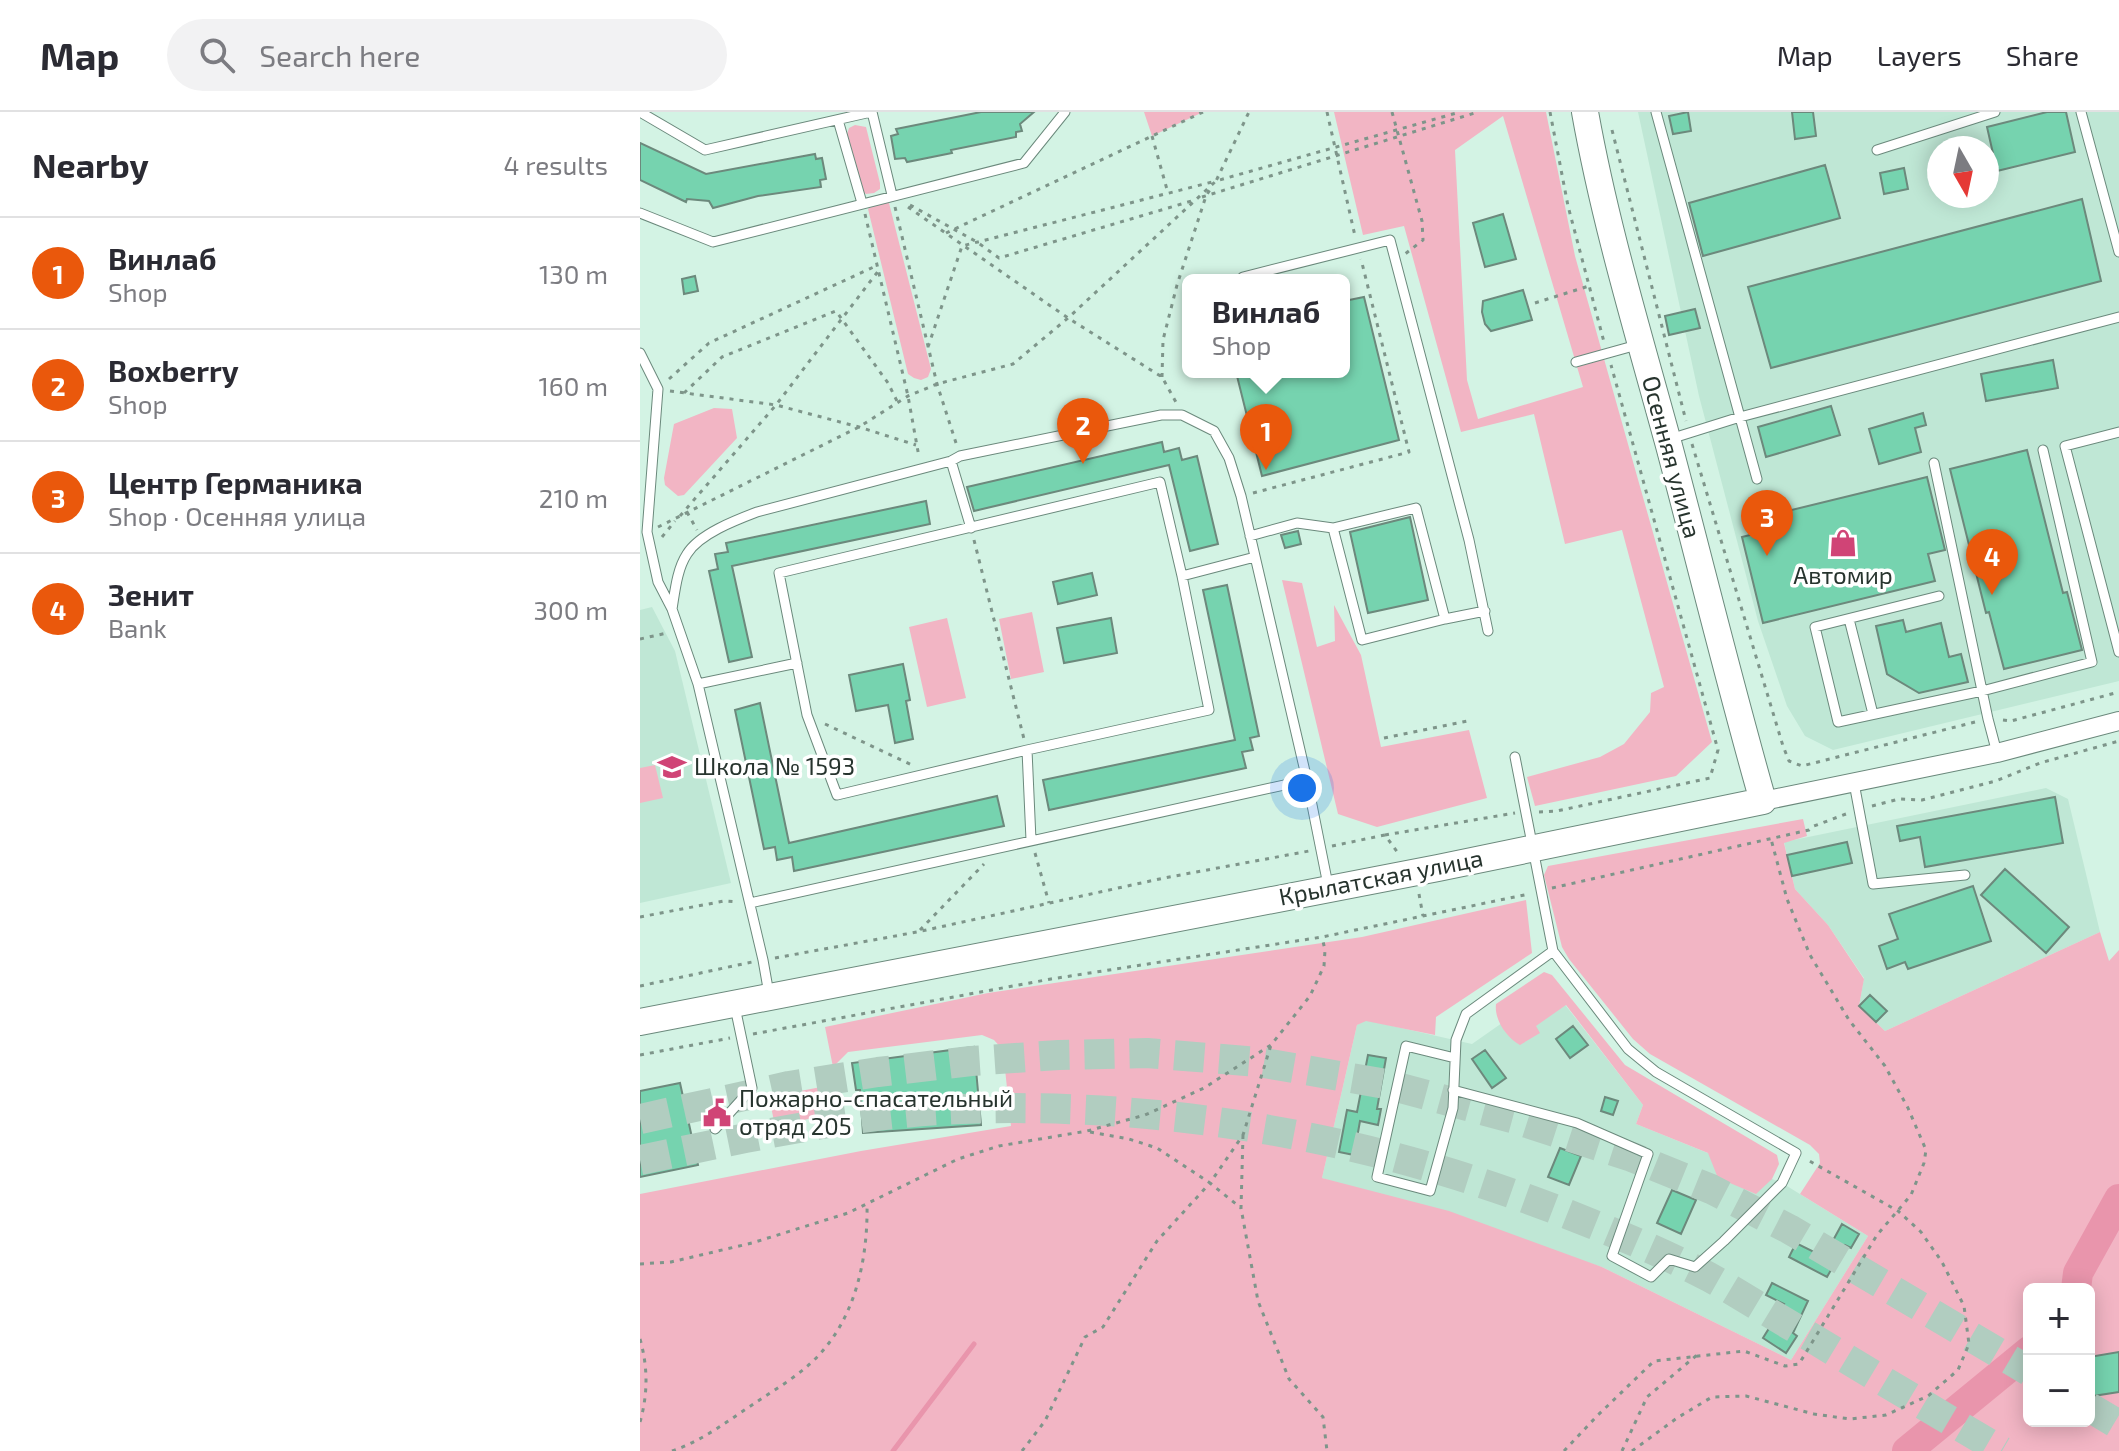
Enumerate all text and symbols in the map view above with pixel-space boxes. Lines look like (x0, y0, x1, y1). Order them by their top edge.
search box (167, 19, 727, 91)
text: Map (40, 32, 119, 78)
icon: search (195, 33, 239, 77)
text: Search here (259, 37, 420, 73)
text: Map (1777, 38, 1833, 72)
text: Layers (1877, 38, 1962, 72)
text: Share (2006, 38, 2079, 72)
north arrow (1927, 136, 1999, 208)
text: Nearby (32, 144, 149, 185)
text: 4 results (503, 149, 608, 180)
text: Винлаб (108, 240, 217, 276)
text: 1 (52, 258, 64, 289)
text: 130 m (539, 258, 608, 289)
popup (1182, 274, 1350, 378)
text: Shop (108, 276, 168, 307)
text: Винлаб (1212, 293, 1320, 329)
text: Shop (1212, 329, 1271, 360)
text: Boxberry (108, 352, 239, 388)
text: 2 (50, 370, 66, 401)
text: 160 m (539, 370, 608, 401)
street label: Осенняя улица (1636, 372, 1708, 541)
text: Shop (108, 388, 168, 419)
pin: 2 (1057, 398, 1109, 464)
pin: 1 (1240, 404, 1292, 470)
text: Центр Германика (108, 464, 363, 500)
text: 3 (51, 482, 65, 513)
text: 210 m (539, 482, 608, 513)
pin: 3 (1741, 490, 1793, 556)
text: Shop · Осенняя улица (108, 500, 366, 531)
shop icon: Автомир (1828, 528, 1858, 558)
pin: 4 (1966, 529, 2018, 595)
place label: Автомир (1793, 560, 1893, 589)
text: Зенит (108, 576, 194, 612)
text: 4 (50, 594, 66, 625)
text: 300 m (534, 594, 608, 625)
text: Bank (108, 612, 167, 643)
place label: Школа № 1593 (694, 751, 855, 780)
school or university icon: Школа № 1593 (657, 752, 687, 782)
your location (1282, 768, 1322, 808)
street label: Крылатская улица (1276, 843, 1485, 912)
place label: Пожарно-спасательный отряд 205 (739, 1083, 1013, 1140)
public building icon: Пожарно-спасательный отряд 205 (702, 1098, 732, 1128)
map controls (2023, 1283, 2095, 1427)
button: + (2023, 1283, 2095, 1355)
button: − (2023, 1355, 2095, 1427)

